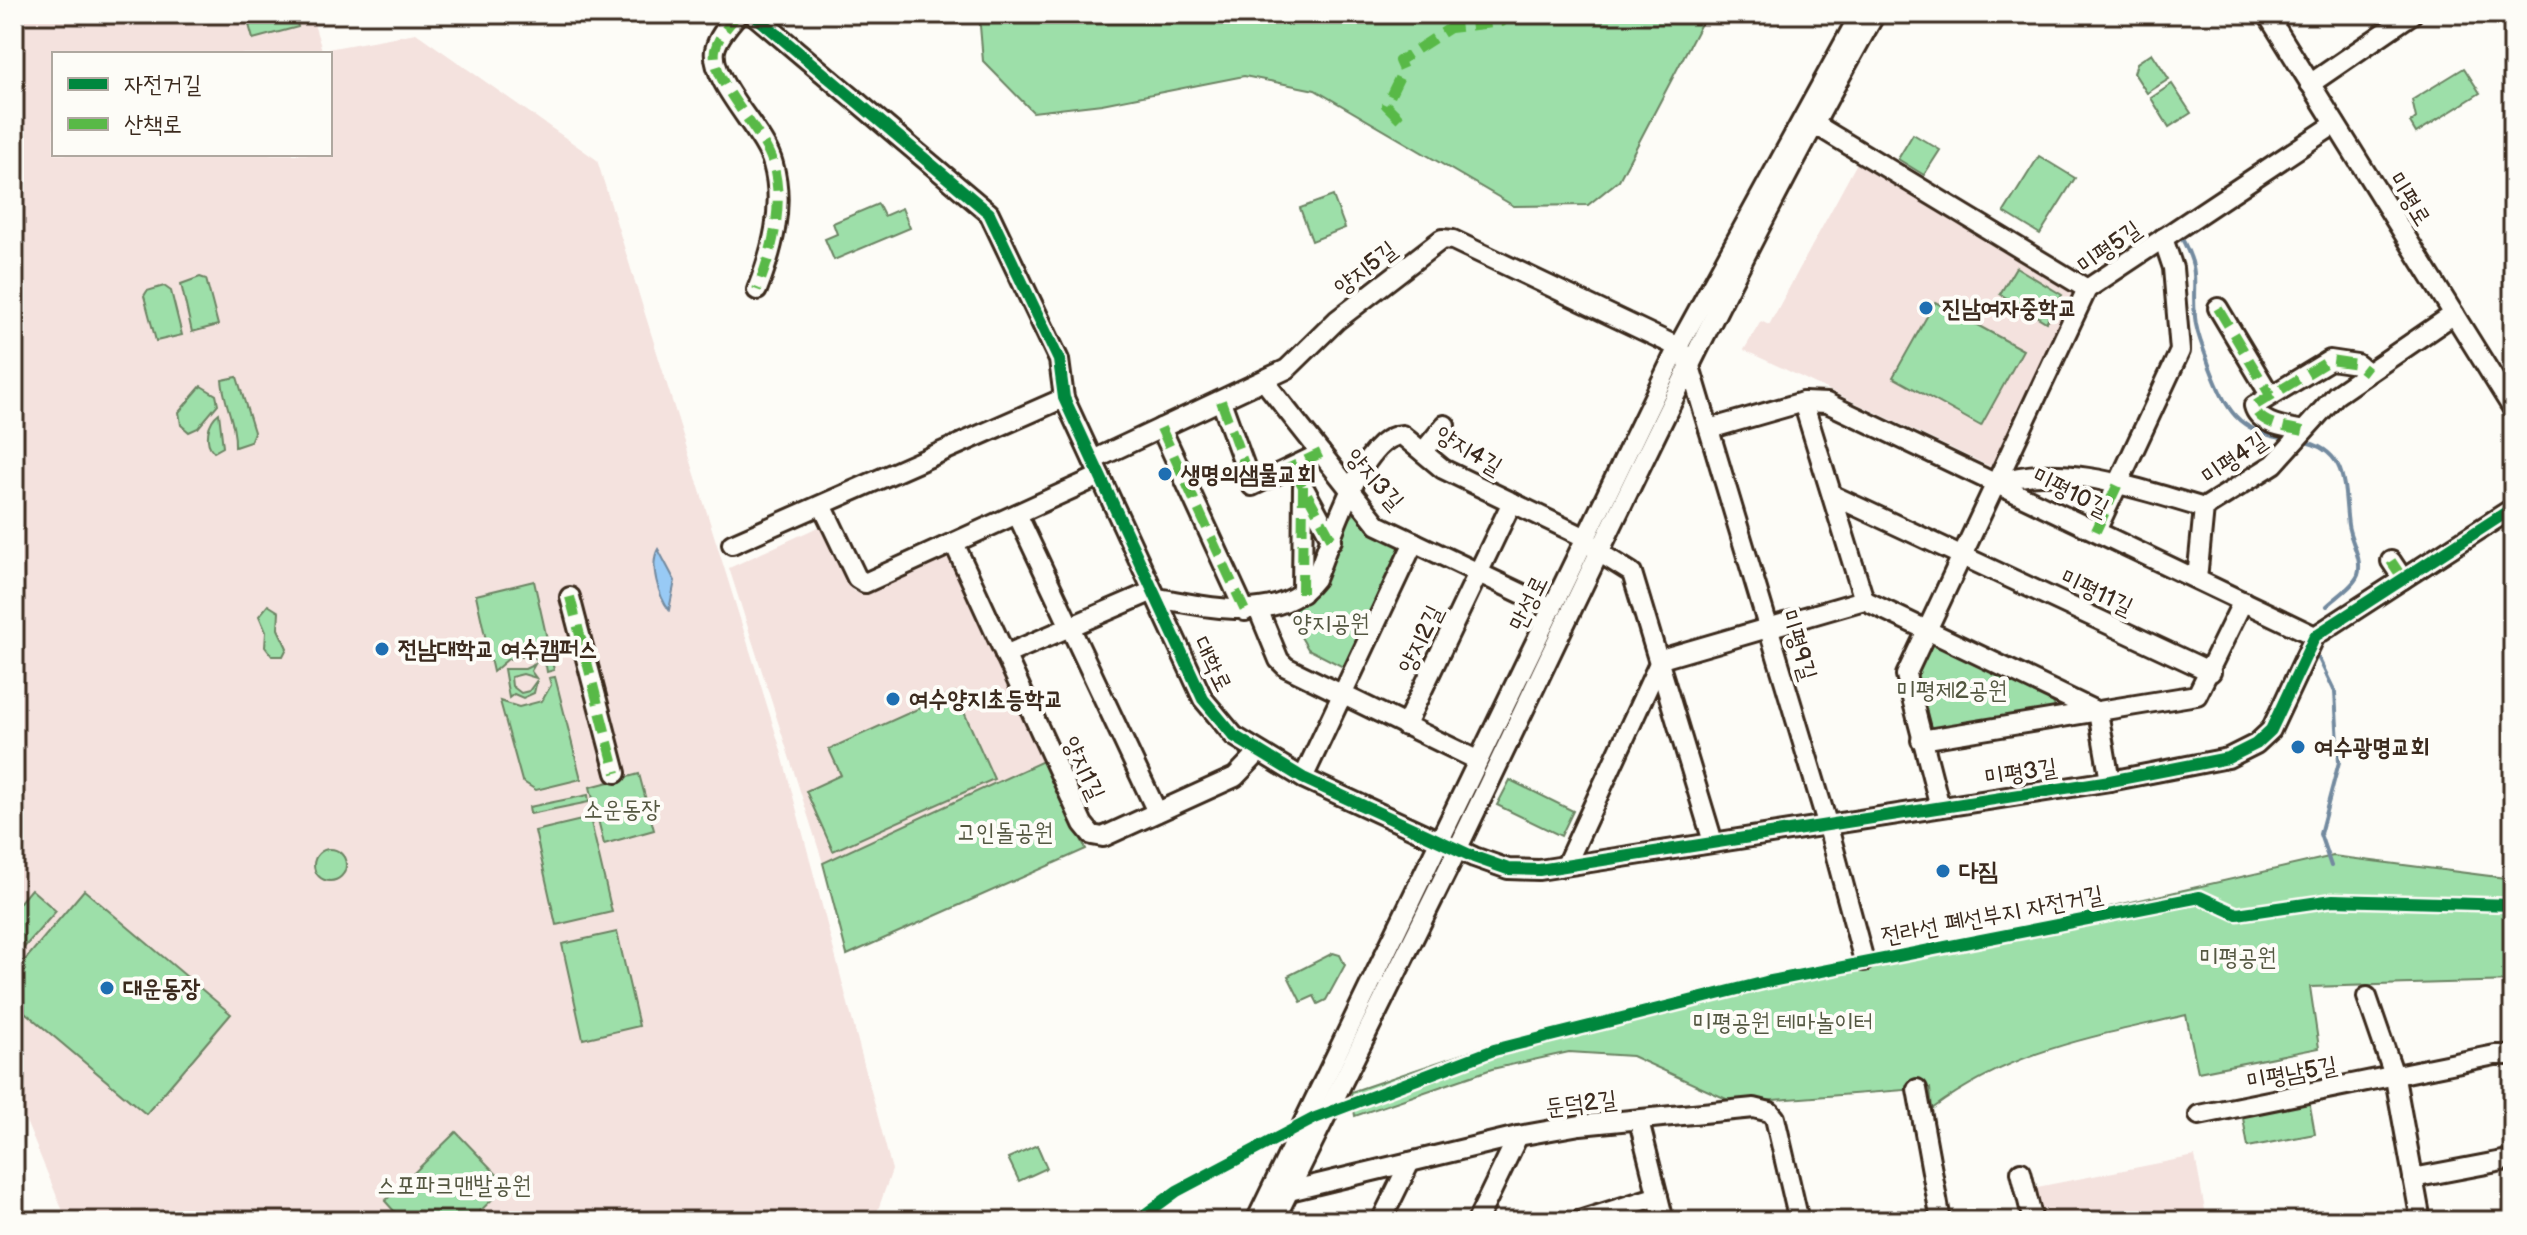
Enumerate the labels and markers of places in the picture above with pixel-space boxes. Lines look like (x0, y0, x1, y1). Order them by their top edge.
place label: 진남여자중학교 (1942, 294, 2077, 323)
marker: 진남여자중학교 (1917, 299, 1935, 317)
place label: 생명의샘물교회 (1180, 460, 1316, 489)
marker: 생명의샘물교회 (1156, 465, 1174, 483)
place label: 전남대학교 여수캠퍼스 (398, 635, 598, 664)
marker: 전남대학교 여수캠퍼스 (373, 640, 391, 658)
place label: 여수양지초등학교 (909, 685, 1064, 714)
marker: 여수양지초등학교 (884, 690, 902, 708)
place label: 여수광명교회 (2314, 733, 2430, 762)
marker: 여수광명교회 (2289, 738, 2307, 756)
place label: 다짐 (1959, 857, 1998, 886)
marker: 다짐 (1934, 862, 1952, 880)
place label: 대운동장 (123, 974, 201, 1003)
marker: 대운동장 (98, 979, 116, 997)

